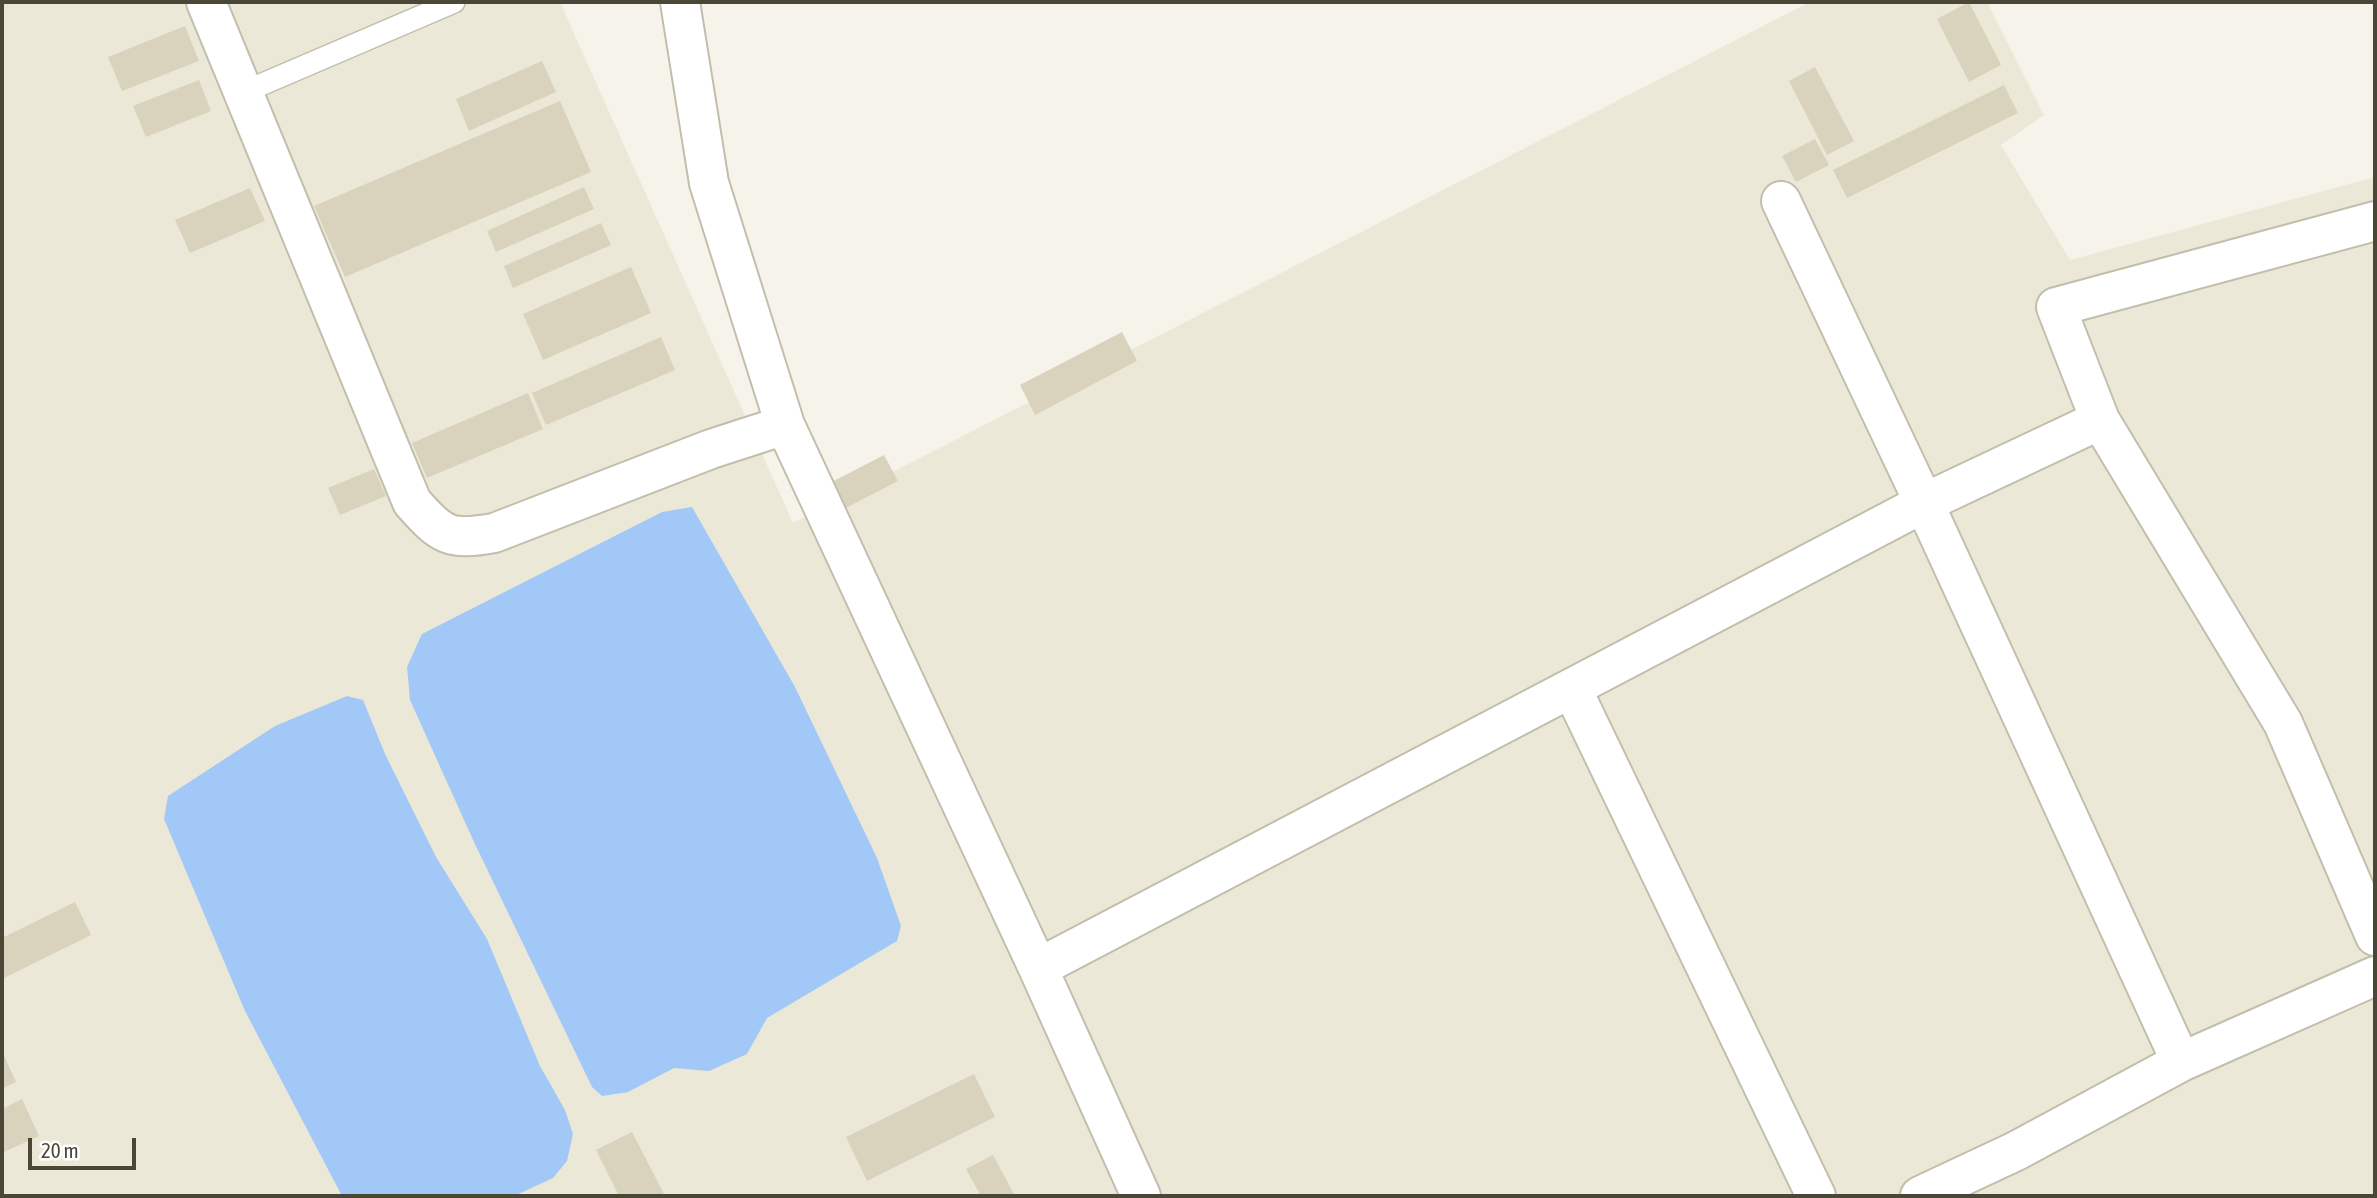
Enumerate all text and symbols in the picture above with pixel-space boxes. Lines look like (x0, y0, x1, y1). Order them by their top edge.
scale bar (32, 1124, 140, 1168)
text: 20 m (41, 1138, 79, 1162)

